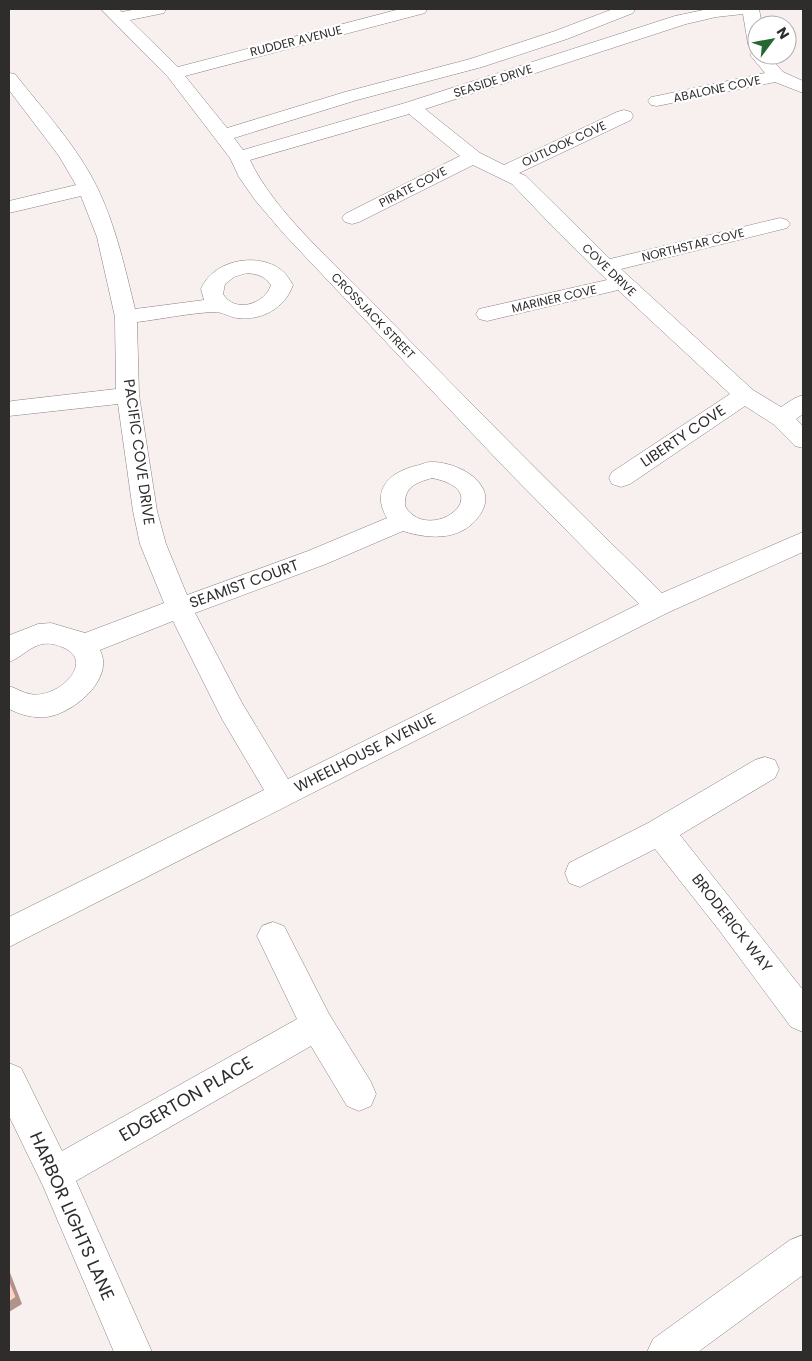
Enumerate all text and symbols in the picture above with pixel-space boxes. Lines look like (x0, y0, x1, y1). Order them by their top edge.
north arrow (747, 15, 797, 65)
street label: RUDDER AVENUE (248, 21, 344, 60)
text: N (772, 23, 794, 43)
street label: SEASIDE DRIVE (451, 60, 535, 101)
street label: ABALONE COVE (672, 71, 762, 106)
street label: OUTLOOK COVE (519, 117, 609, 171)
street label: PIRATE COVE (376, 162, 450, 211)
street label: NORTHSTAR COVE (640, 224, 746, 265)
street label: COVE DRIVE (579, 240, 640, 300)
street label: CROSSJACK STREET (328, 269, 419, 363)
street label: MARINER COVE (510, 280, 598, 317)
street label: PACIFIC COVE DRIVE (119, 377, 160, 526)
street label: LIBERTY COVE (636, 399, 729, 472)
street label: SEAMIST COURT (186, 554, 301, 613)
street label: WHEELHOUSE AVENUE (291, 708, 439, 797)
street label: BRODERICK WAY (687, 869, 778, 976)
street label: EDGERTON PLACE (114, 1050, 257, 1147)
street label: HARBOR LIGHTS LANE (24, 1128, 121, 1304)

